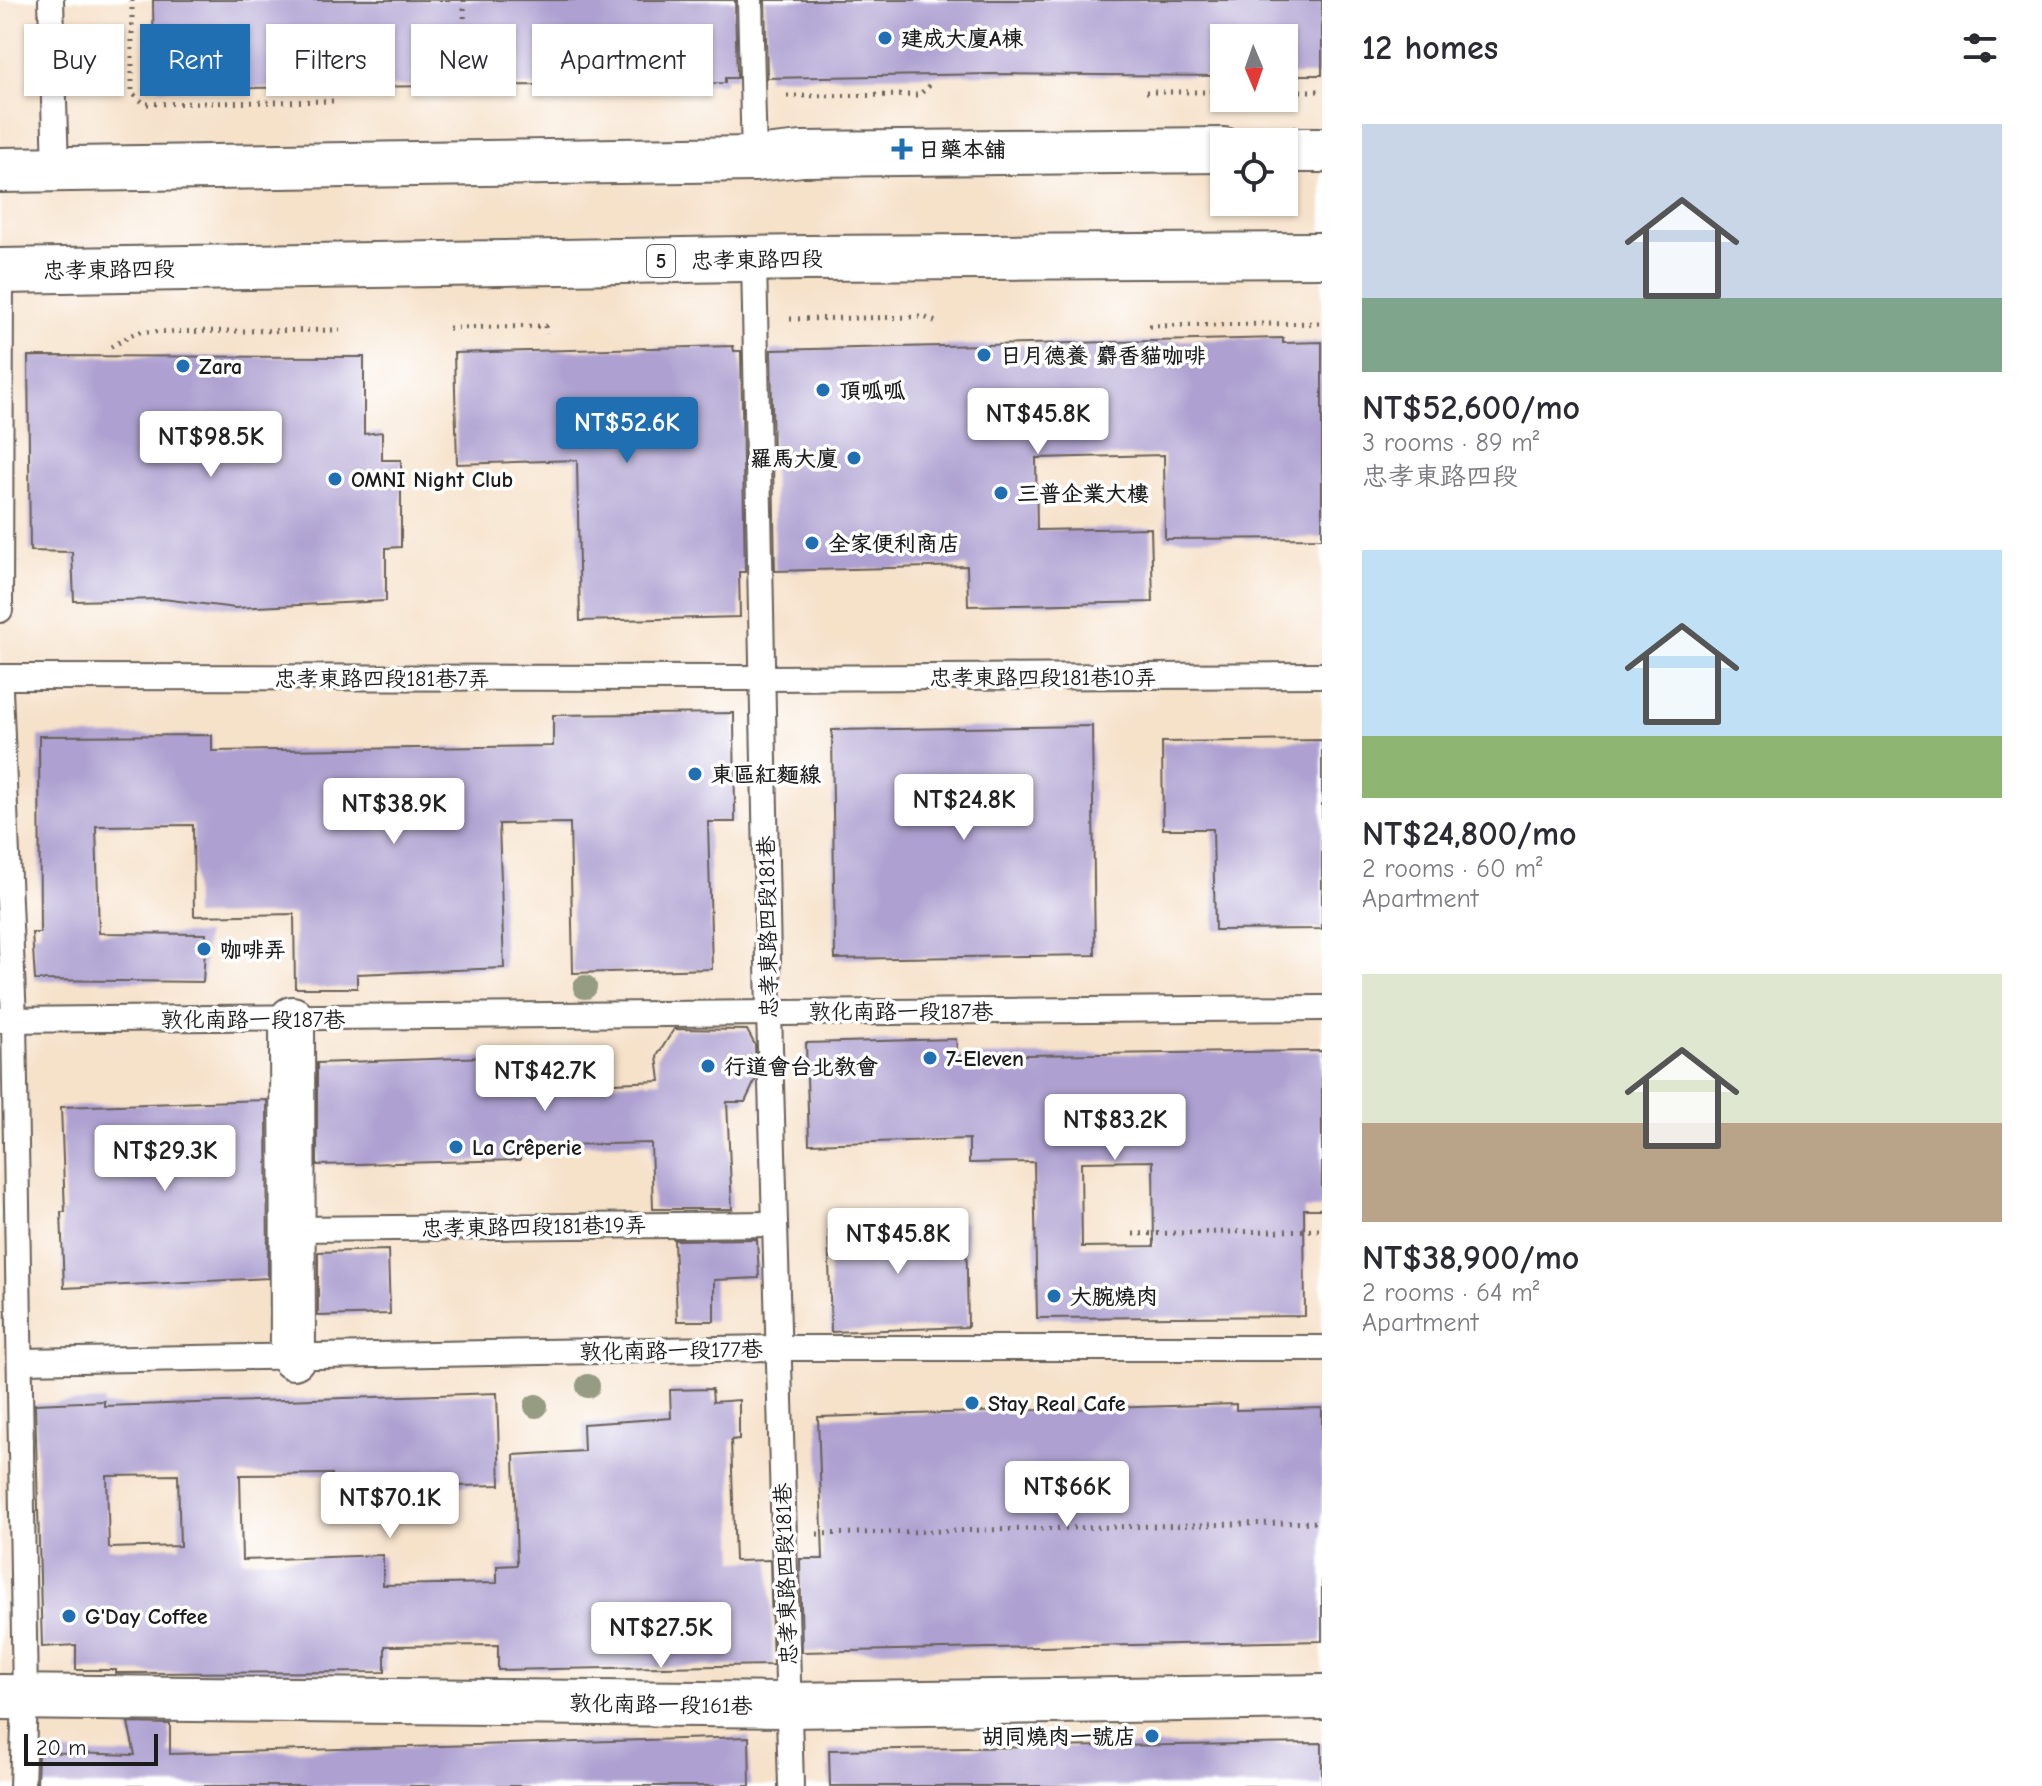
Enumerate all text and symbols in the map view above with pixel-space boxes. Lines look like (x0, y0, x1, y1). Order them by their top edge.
chip: Buy (24, 24, 124, 96)
chip: Rent (140, 24, 250, 96)
chip: Filters (266, 24, 395, 96)
chip: New (411, 24, 516, 96)
chip: Apartment (532, 24, 713, 96)
north arrow (1210, 24, 1298, 112)
map controls (1210, 24, 1298, 216)
place label: 建成大廈A棟 (901, 26, 1024, 52)
icon: filters (1958, 26, 2002, 70)
text: 12 homes (1362, 28, 1498, 68)
marker: 建成大廈A棟 (876, 29, 894, 47)
button: locate (1210, 128, 1298, 216)
place label: 日藥本舖 (918, 137, 1006, 163)
marker: 日藥本舖 (893, 140, 911, 158)
icon: home (1610, 176, 1754, 320)
road number: 5 (647, 245, 675, 277)
street label: 忠孝東路四段 (691, 246, 823, 274)
street label: 忠孝東路四段 (43, 256, 175, 284)
place label: 日月德養 麝香貓咖啡 (1000, 343, 1206, 369)
marker: 日月德養 麝香貓咖啡 (975, 346, 993, 364)
place label: Zara (199, 354, 242, 380)
marker: Zara (174, 357, 192, 375)
place label: 頂呱呱 (839, 378, 905, 404)
marker: 頂呱呱 (814, 381, 832, 399)
pin: NT$45.8K (955, 388, 1121, 456)
text: NT$52,600/mo (1362, 388, 1580, 428)
pin: NT$52.6K (544, 397, 710, 465)
text: NT$45.8K (986, 399, 1090, 429)
text: NT$52.6K (574, 408, 680, 438)
pin: NT$98.5K (128, 411, 294, 479)
text: NT$98.5K (158, 422, 264, 452)
text: 3 rooms · 89 m² (1362, 428, 1539, 458)
place label: 羅馬大廈 (750, 446, 838, 472)
marker: 羅馬大廈 (845, 449, 863, 467)
text: 忠孝東路四段 (1362, 462, 1518, 492)
place label: OMNI Night Club (351, 467, 513, 493)
marker: OMNI Night Club (326, 470, 344, 488)
place label: 三普企業大樓 (1017, 481, 1149, 507)
marker: 三普企業大樓 (992, 484, 1010, 502)
place label: 全家便利商店 (828, 531, 960, 557)
marker: 全家便利商店 (803, 534, 821, 552)
icon: home (1610, 602, 1754, 746)
street label: 忠孝東路四段181巷10弄 (930, 665, 1156, 691)
street label: 忠孝東路四段181巷7弄 (274, 666, 490, 692)
place label: 東區紅麵線 (711, 762, 821, 788)
marker: 東區紅麵線 (686, 765, 704, 783)
pin: NT$24.8K (881, 774, 1047, 842)
pin: NT$38.9K (311, 778, 477, 846)
text: NT$24.8K (912, 785, 1016, 815)
text: NT$38.9K (341, 789, 447, 819)
text: NT$24,800/mo (1362, 814, 1577, 854)
street label: 忠孝東路四段181巷 (753, 835, 783, 1019)
text: 2 rooms · 60 m² (1362, 854, 1543, 884)
text: Apartment (1362, 884, 1478, 914)
place label: 咖啡弄 (220, 937, 286, 963)
marker: 咖啡弄 (195, 940, 213, 958)
street label: 敦化南路一段187巷 (809, 999, 993, 1025)
street label: 敦化南路一段187巷 (161, 1007, 345, 1033)
icon: home (1610, 1026, 1754, 1170)
pin: NT$42.7K (462, 1045, 628, 1113)
place label: 7-Eleven (946, 1046, 1024, 1072)
marker: 7-Eleven (921, 1049, 939, 1067)
place label: 行道會台北教會 (724, 1054, 878, 1080)
text: NT$42.7K (494, 1056, 596, 1086)
marker: 行道會台北教會 (699, 1057, 717, 1075)
pin: NT$83.2K (1032, 1094, 1198, 1162)
text: NT$83.2K (1063, 1105, 1167, 1135)
pin: NT$29.3K (82, 1125, 248, 1193)
place label: La Crêperie (472, 1135, 582, 1161)
text: NT$29.3K (113, 1136, 217, 1166)
marker: La Crêperie (447, 1138, 465, 1156)
pin: NT$45.8K (815, 1208, 981, 1276)
street label: 忠孝東路四段181巷19弄 (421, 1212, 647, 1242)
text: NT$45.8K (846, 1219, 950, 1249)
text: NT$38,900/mo (1362, 1238, 1579, 1278)
text: 2 rooms · 64 m² (1362, 1278, 1539, 1308)
place label: 大腕燒肉 (1070, 1284, 1158, 1310)
marker: 大腕燒肉 (1045, 1287, 1063, 1305)
text: Apartment (1362, 1308, 1478, 1338)
street label: 敦化南路一段177巷 (579, 1336, 763, 1366)
place label: Stay Real Cafe (988, 1391, 1126, 1417)
marker: Stay Real Cafe (963, 1394, 981, 1412)
pin: NT$66K (1002, 1461, 1132, 1529)
pin: NT$70.1K (307, 1472, 473, 1540)
text: NT$66K (1023, 1472, 1111, 1502)
street label: 忠孝東路四段181巷 (770, 1482, 802, 1666)
text: NT$70.1K (339, 1483, 441, 1513)
pin: NT$27.5K (578, 1602, 744, 1670)
place label: G'Day Coffee (85, 1604, 208, 1630)
marker: G'Day Coffee (60, 1607, 78, 1625)
text: NT$27.5K (609, 1613, 713, 1643)
street label: 敦化南路一段161巷 (569, 1690, 753, 1720)
place label: 胡同燒肉一號店 (982, 1724, 1136, 1750)
marker: 胡同燒肉一號店 (1143, 1727, 1161, 1745)
scale bar (24, 1730, 158, 1766)
text: 20 m (36, 1735, 86, 1761)

